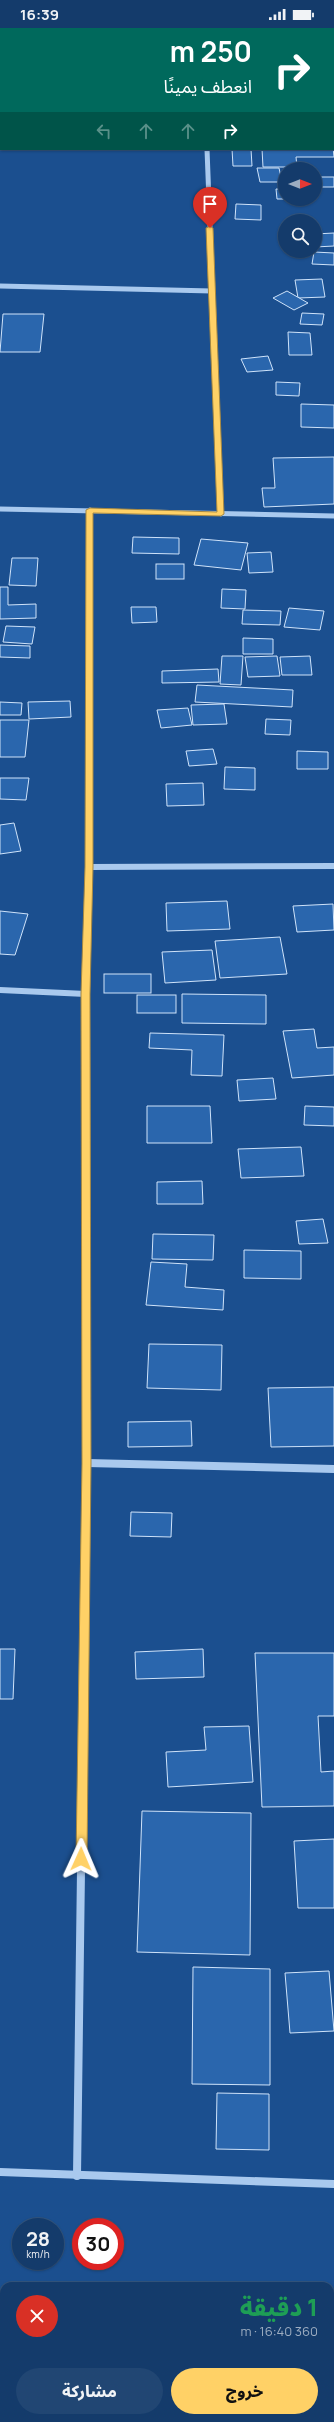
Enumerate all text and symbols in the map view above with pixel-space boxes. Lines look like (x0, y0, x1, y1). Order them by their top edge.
text: 16:39 (20, 4, 59, 25)
text: 250 m (170, 32, 252, 70)
icon: right (266, 44, 318, 96)
text: انعطف يمينًا (163, 74, 252, 98)
icon: left (93, 120, 115, 142)
icon: ahead (135, 120, 157, 142)
icon: ahead (177, 120, 199, 142)
icon: right (219, 120, 241, 142)
north arrow (278, 162, 322, 206)
map controls (278, 162, 322, 258)
pin (193, 187, 227, 228)
icon: arrive (199, 193, 221, 215)
button: search (278, 214, 322, 258)
position arrow (60, 1838, 102, 1880)
speed limit sign: 30 (72, 2218, 124, 2270)
text: 28 (26, 2225, 50, 2252)
text: km/h (26, 2247, 50, 2261)
text: 1 دقيقة (240, 2290, 318, 2323)
button: close (16, 2295, 58, 2337)
text: 360 m · 16:40 (240, 2322, 318, 2340)
button: مشاركة (16, 2368, 163, 2414)
button: خروج (171, 2368, 318, 2414)

